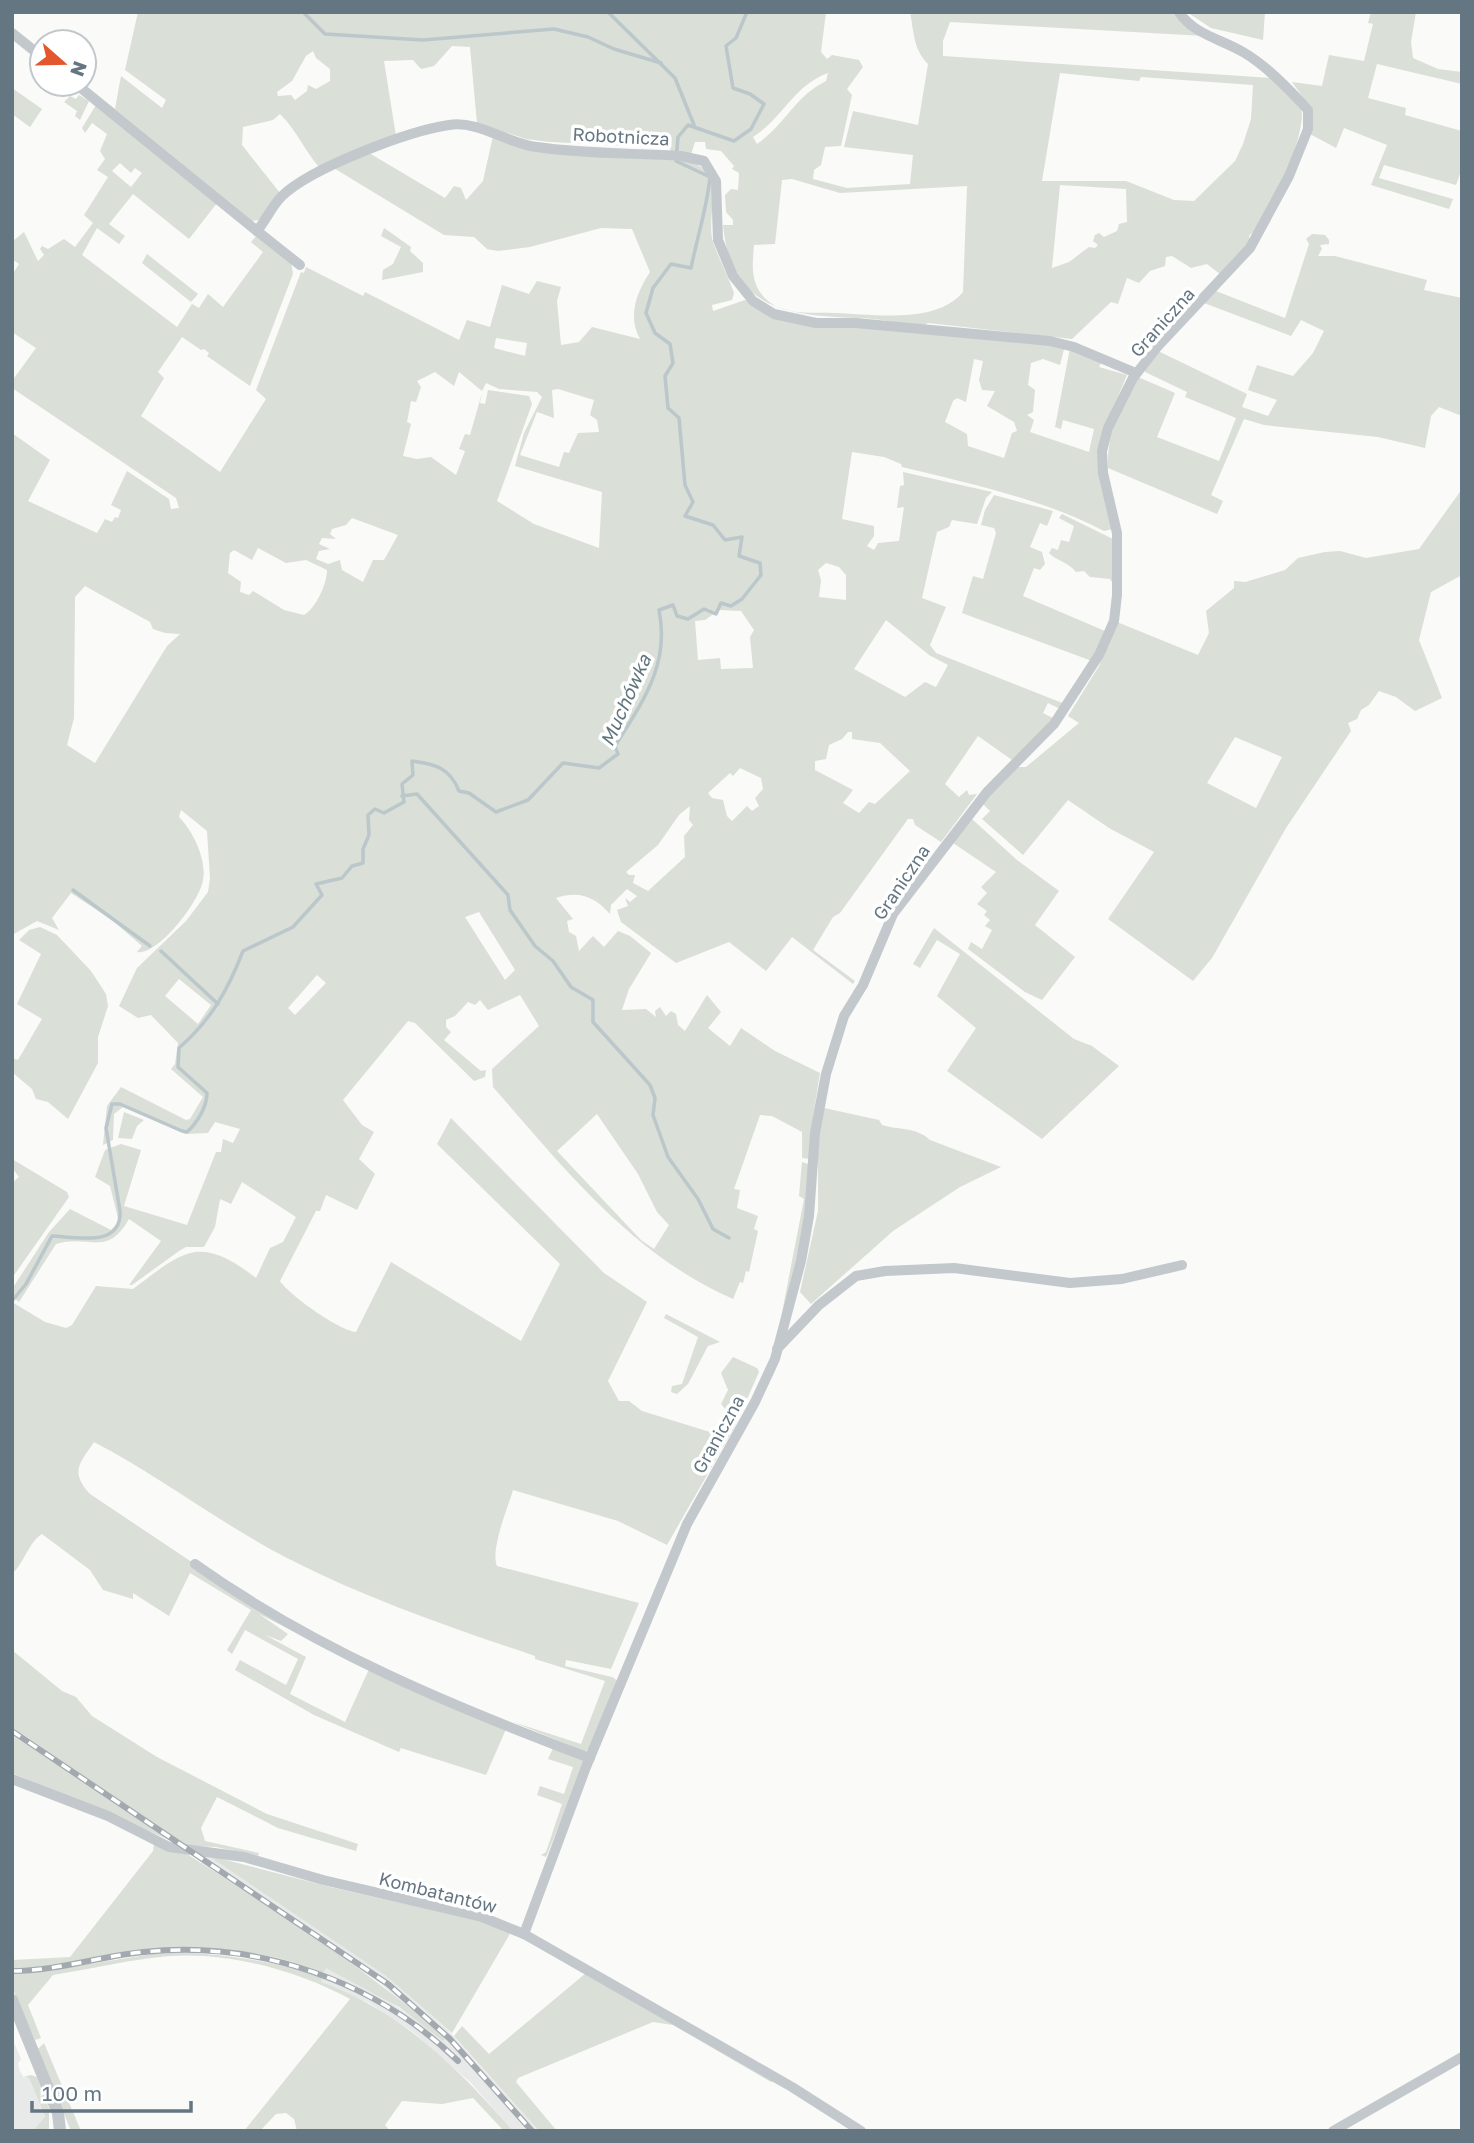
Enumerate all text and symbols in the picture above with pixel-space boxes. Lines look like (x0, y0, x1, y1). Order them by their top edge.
north arrow (28, 28, 98, 98)
text: N (66, 58, 93, 80)
street label: Robotnicza (572, 122, 670, 150)
street label: Graniczna (1125, 283, 1199, 361)
water label: Muchówka (595, 650, 656, 749)
street label: Graniczna (868, 840, 934, 924)
street label: Graniczna (688, 1391, 748, 1477)
street label: Kombatantów (377, 1867, 500, 1917)
scale bar (32, 2070, 191, 2114)
text: 100 m (42, 2080, 102, 2106)

